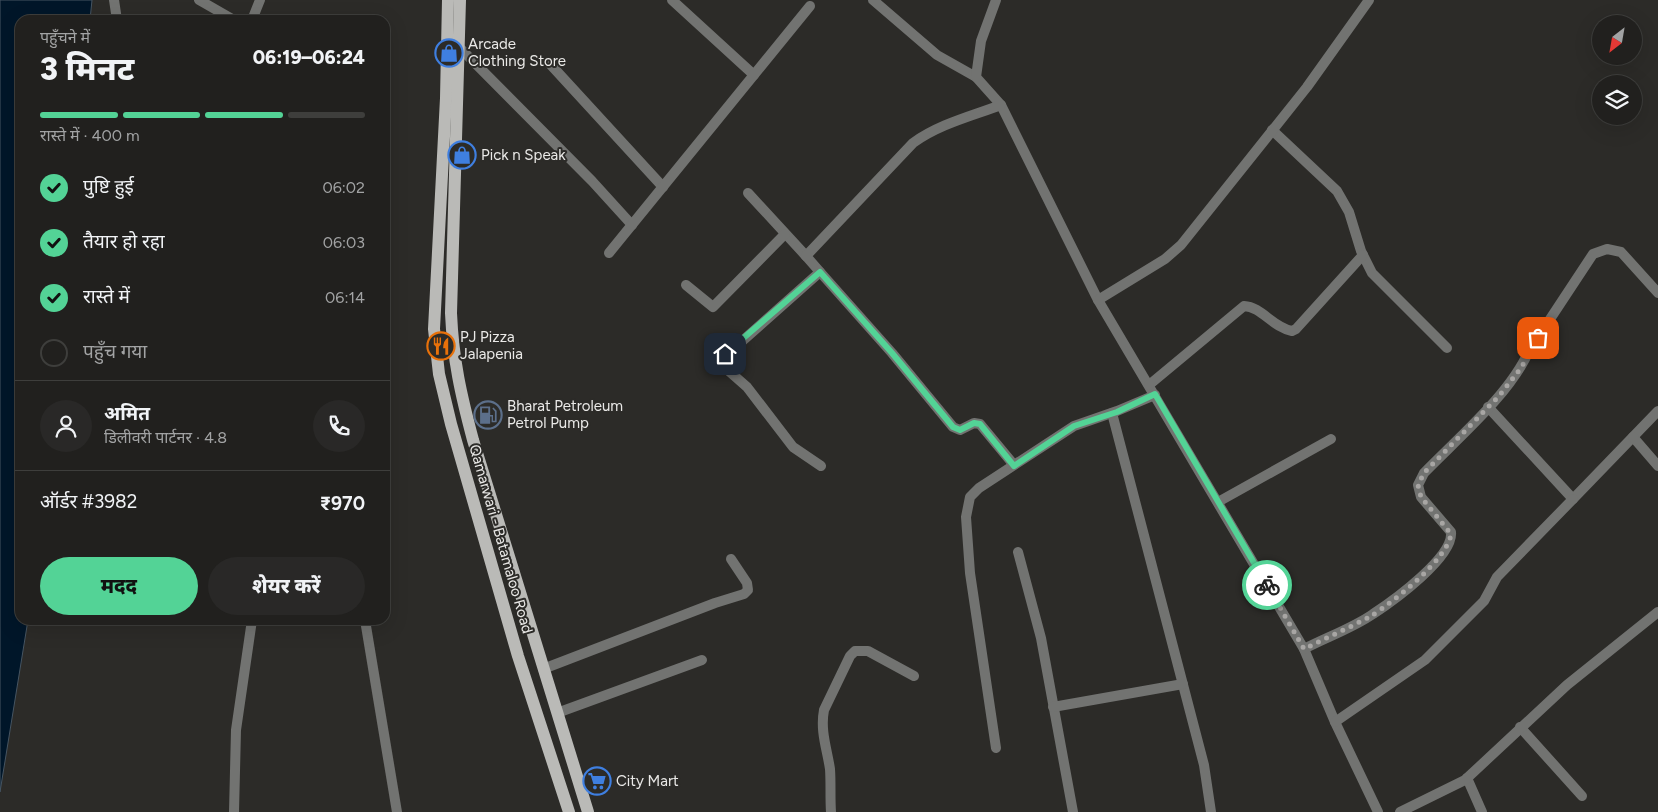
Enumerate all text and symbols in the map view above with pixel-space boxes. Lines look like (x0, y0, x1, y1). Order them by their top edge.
north arrow (1592, 15, 1642, 65)
map controls (1592, 15, 1642, 125)
text: पहुँचने में (40, 28, 90, 47)
place label: Arcade Clothing Store (468, 35, 566, 70)
shop icon: Arcade Clothing Store (434, 38, 464, 68)
text: 06:19–06:24 (253, 46, 365, 69)
text: 3 मिनट (40, 50, 134, 88)
button: layers (1592, 75, 1642, 125)
text: रास्ते में · 400 m (40, 126, 140, 145)
shop icon: Pick n Speak (447, 140, 477, 170)
place label: Pick n Speak (481, 146, 566, 164)
icon: check (40, 174, 68, 202)
text: पुष्टि हुई (83, 175, 134, 198)
text: 06:02 (322, 178, 365, 197)
icon: check (40, 229, 68, 257)
text: तैयार हो रहा (83, 230, 165, 253)
text: 06:03 (323, 233, 365, 252)
icon: check (40, 284, 68, 312)
text: रास्ते में (83, 285, 130, 308)
text: 06:14 (325, 288, 365, 307)
pin (1517, 317, 1559, 359)
icon: bag (1524, 324, 1552, 352)
place label: PJ Pizza Jalapenia (460, 328, 523, 363)
restaurant icon: PJ Pizza Jalapenia (426, 331, 456, 361)
pin (704, 333, 746, 375)
text: पहुँच गया (83, 340, 147, 363)
icon: home (711, 340, 739, 368)
place label: Bharat Petroleum Petrol Pump (507, 397, 623, 432)
button: person (40, 400, 92, 452)
button: phone (313, 400, 365, 452)
fuel station icon: Bharat Petroleum Petrol Pump (473, 400, 503, 430)
text: अमित (104, 402, 150, 425)
text: डिलीवरी पार्टनर · 4.8 (104, 428, 227, 447)
street label: Qamarwari - Batamaloo Road (465, 442, 537, 636)
text: ऑर्डर #3982 (40, 490, 137, 513)
text: ₹970 (320, 492, 365, 515)
button: मदद (40, 557, 198, 615)
button: शेयर करें (208, 557, 365, 615)
courier (1242, 560, 1292, 610)
icon: bike (1253, 571, 1281, 599)
supermarket icon: City Mart (582, 766, 612, 796)
place label: City Mart (616, 772, 679, 790)

